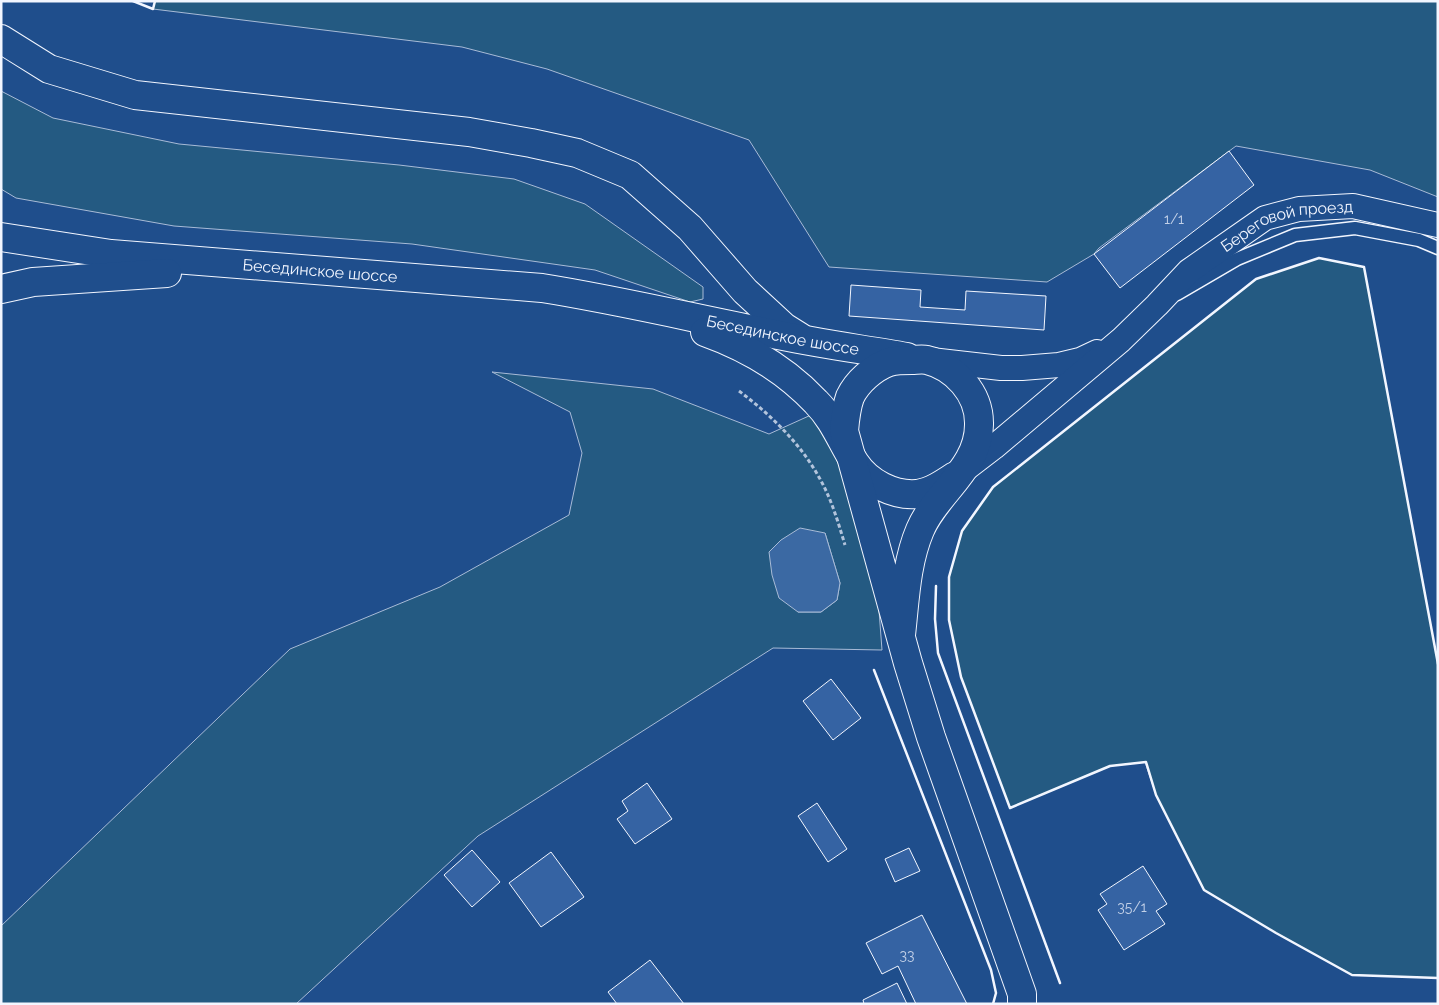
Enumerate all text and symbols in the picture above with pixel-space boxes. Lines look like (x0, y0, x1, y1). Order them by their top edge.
street label: Береговой проезд (1217, 197, 1354, 256)
house number: 1/1 (1164, 211, 1184, 227)
street label: Бесединское шоссе (242, 255, 398, 286)
street label: Бесединское шоссе (705, 311, 860, 359)
house number: 35/1 (1117, 899, 1147, 915)
house number: 33 (900, 947, 914, 963)

